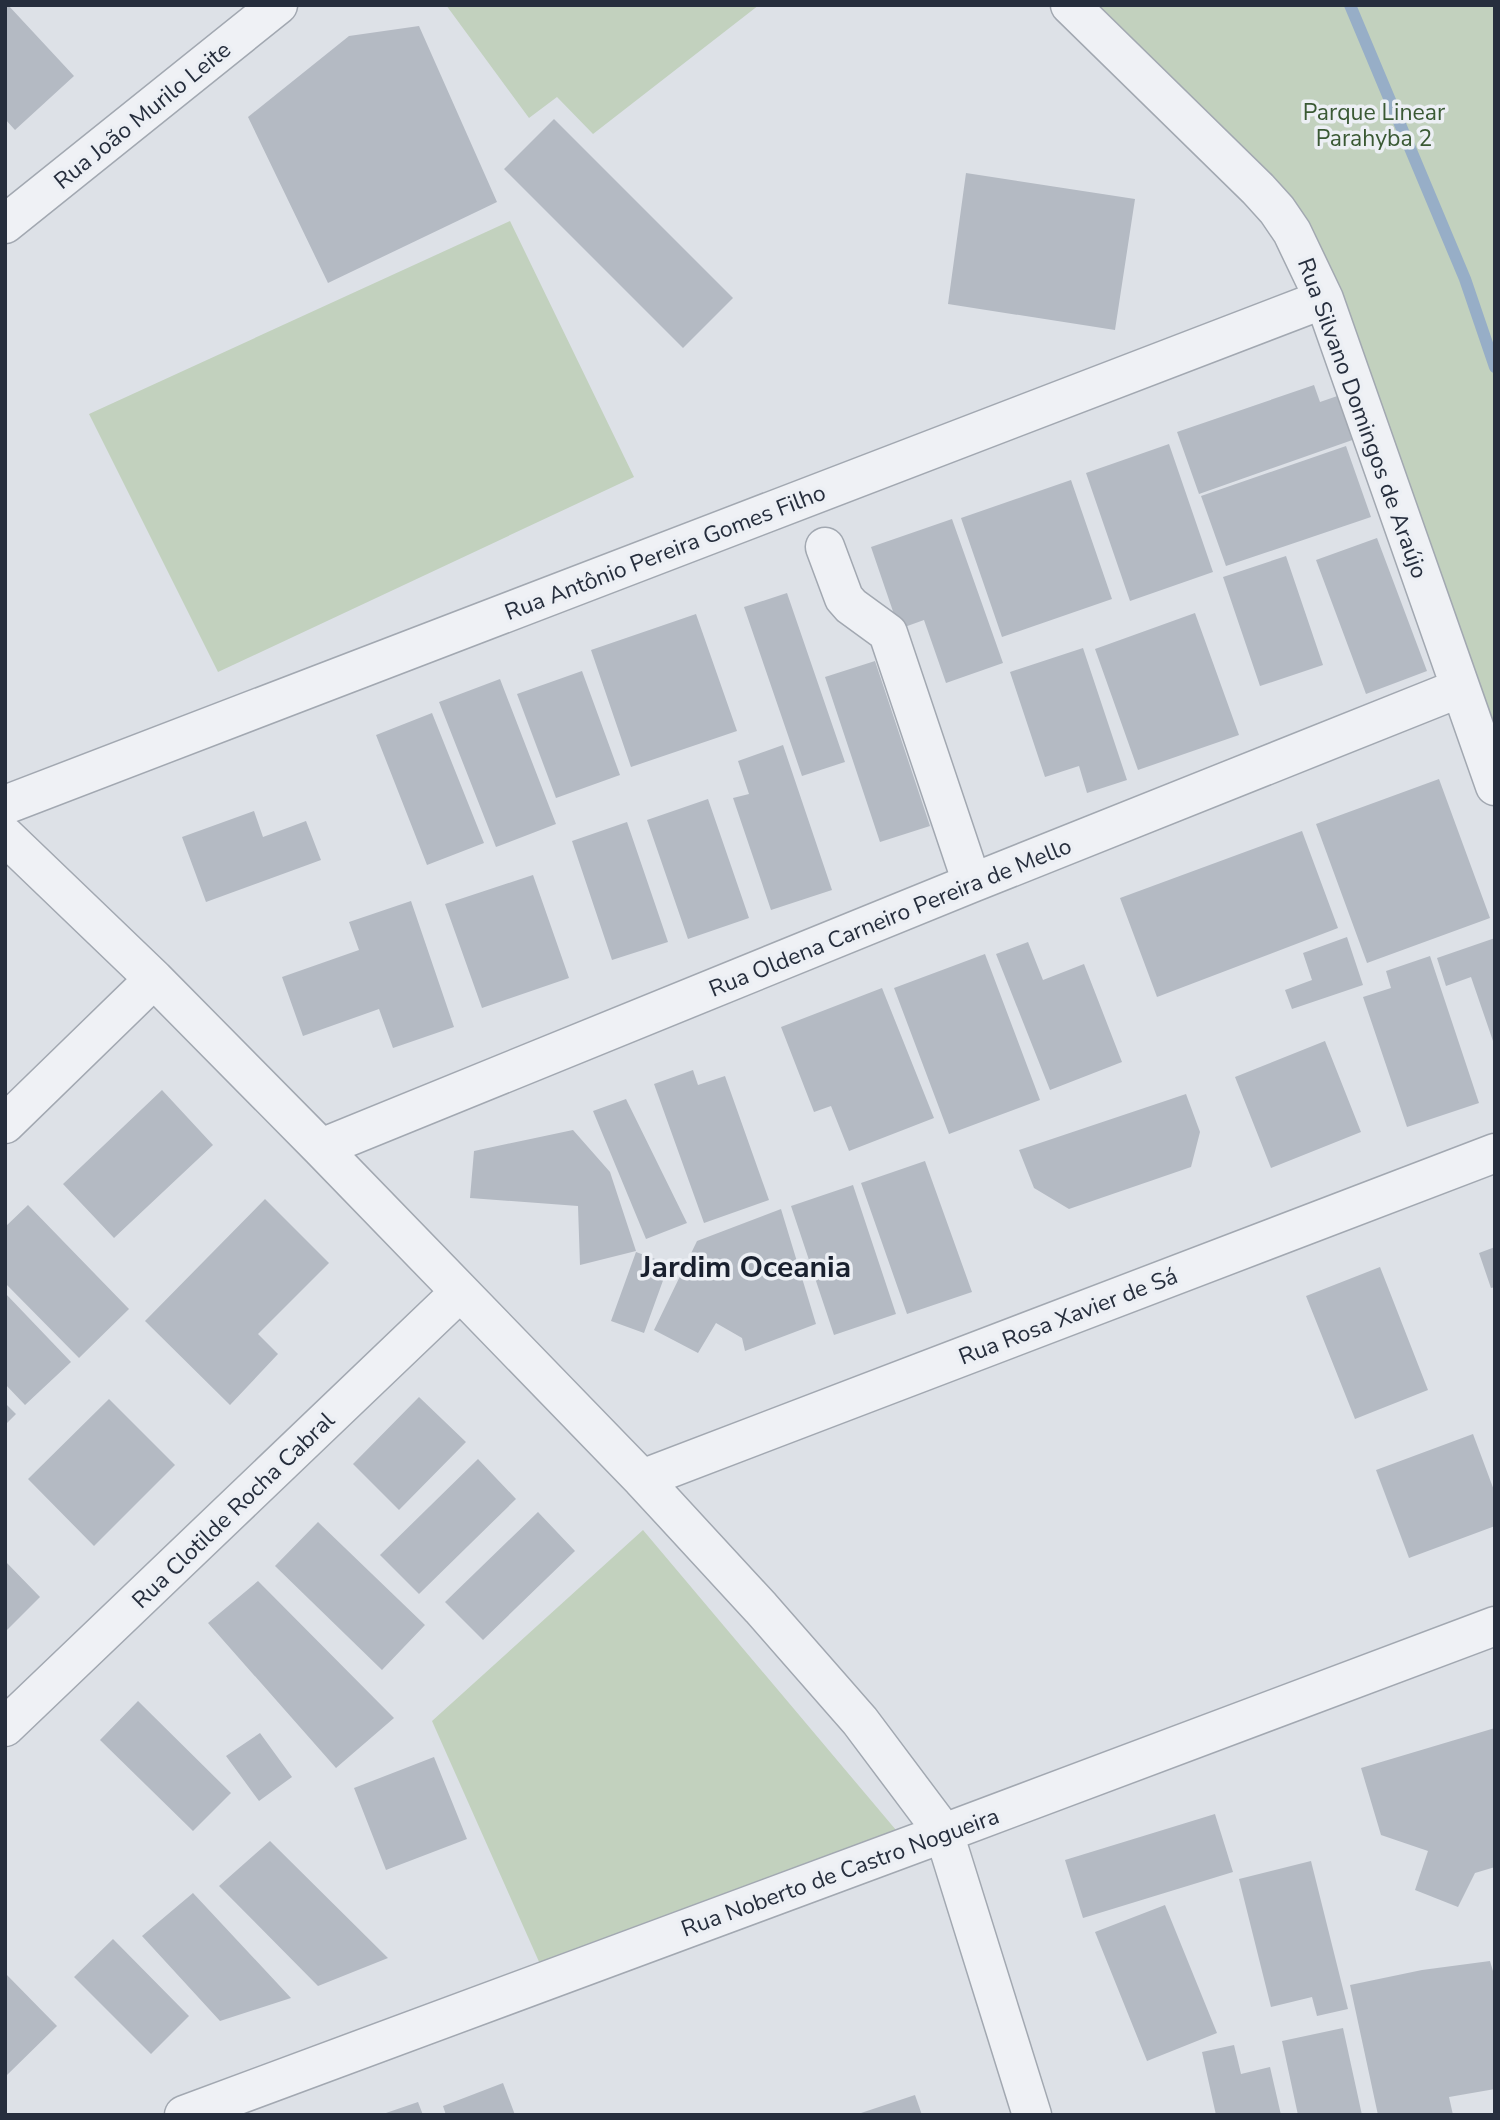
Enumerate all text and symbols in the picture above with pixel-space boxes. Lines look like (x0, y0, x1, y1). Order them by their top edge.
street label: Rua João Murilo Leite (47, 34, 237, 196)
park label: Parque Linear Parahyba 2 (1303, 97, 1446, 154)
street label: Rua Silvano Domingos de Araújo (1290, 254, 1435, 583)
street label: Rua Antônio Pereira Gomes Filho (500, 477, 830, 628)
street label: Rua Oldena Carneiro Pereira de Mello (704, 830, 1076, 1005)
district label: Jardim Oceania (640, 1247, 851, 1288)
street label: Rua Rosa Xavier de Sá (954, 1260, 1182, 1372)
street label: Rua Clotilde Rocha Cabral (125, 1405, 342, 1615)
street label: Rua Noberto de Castro Nogueira (677, 1800, 1003, 1944)

